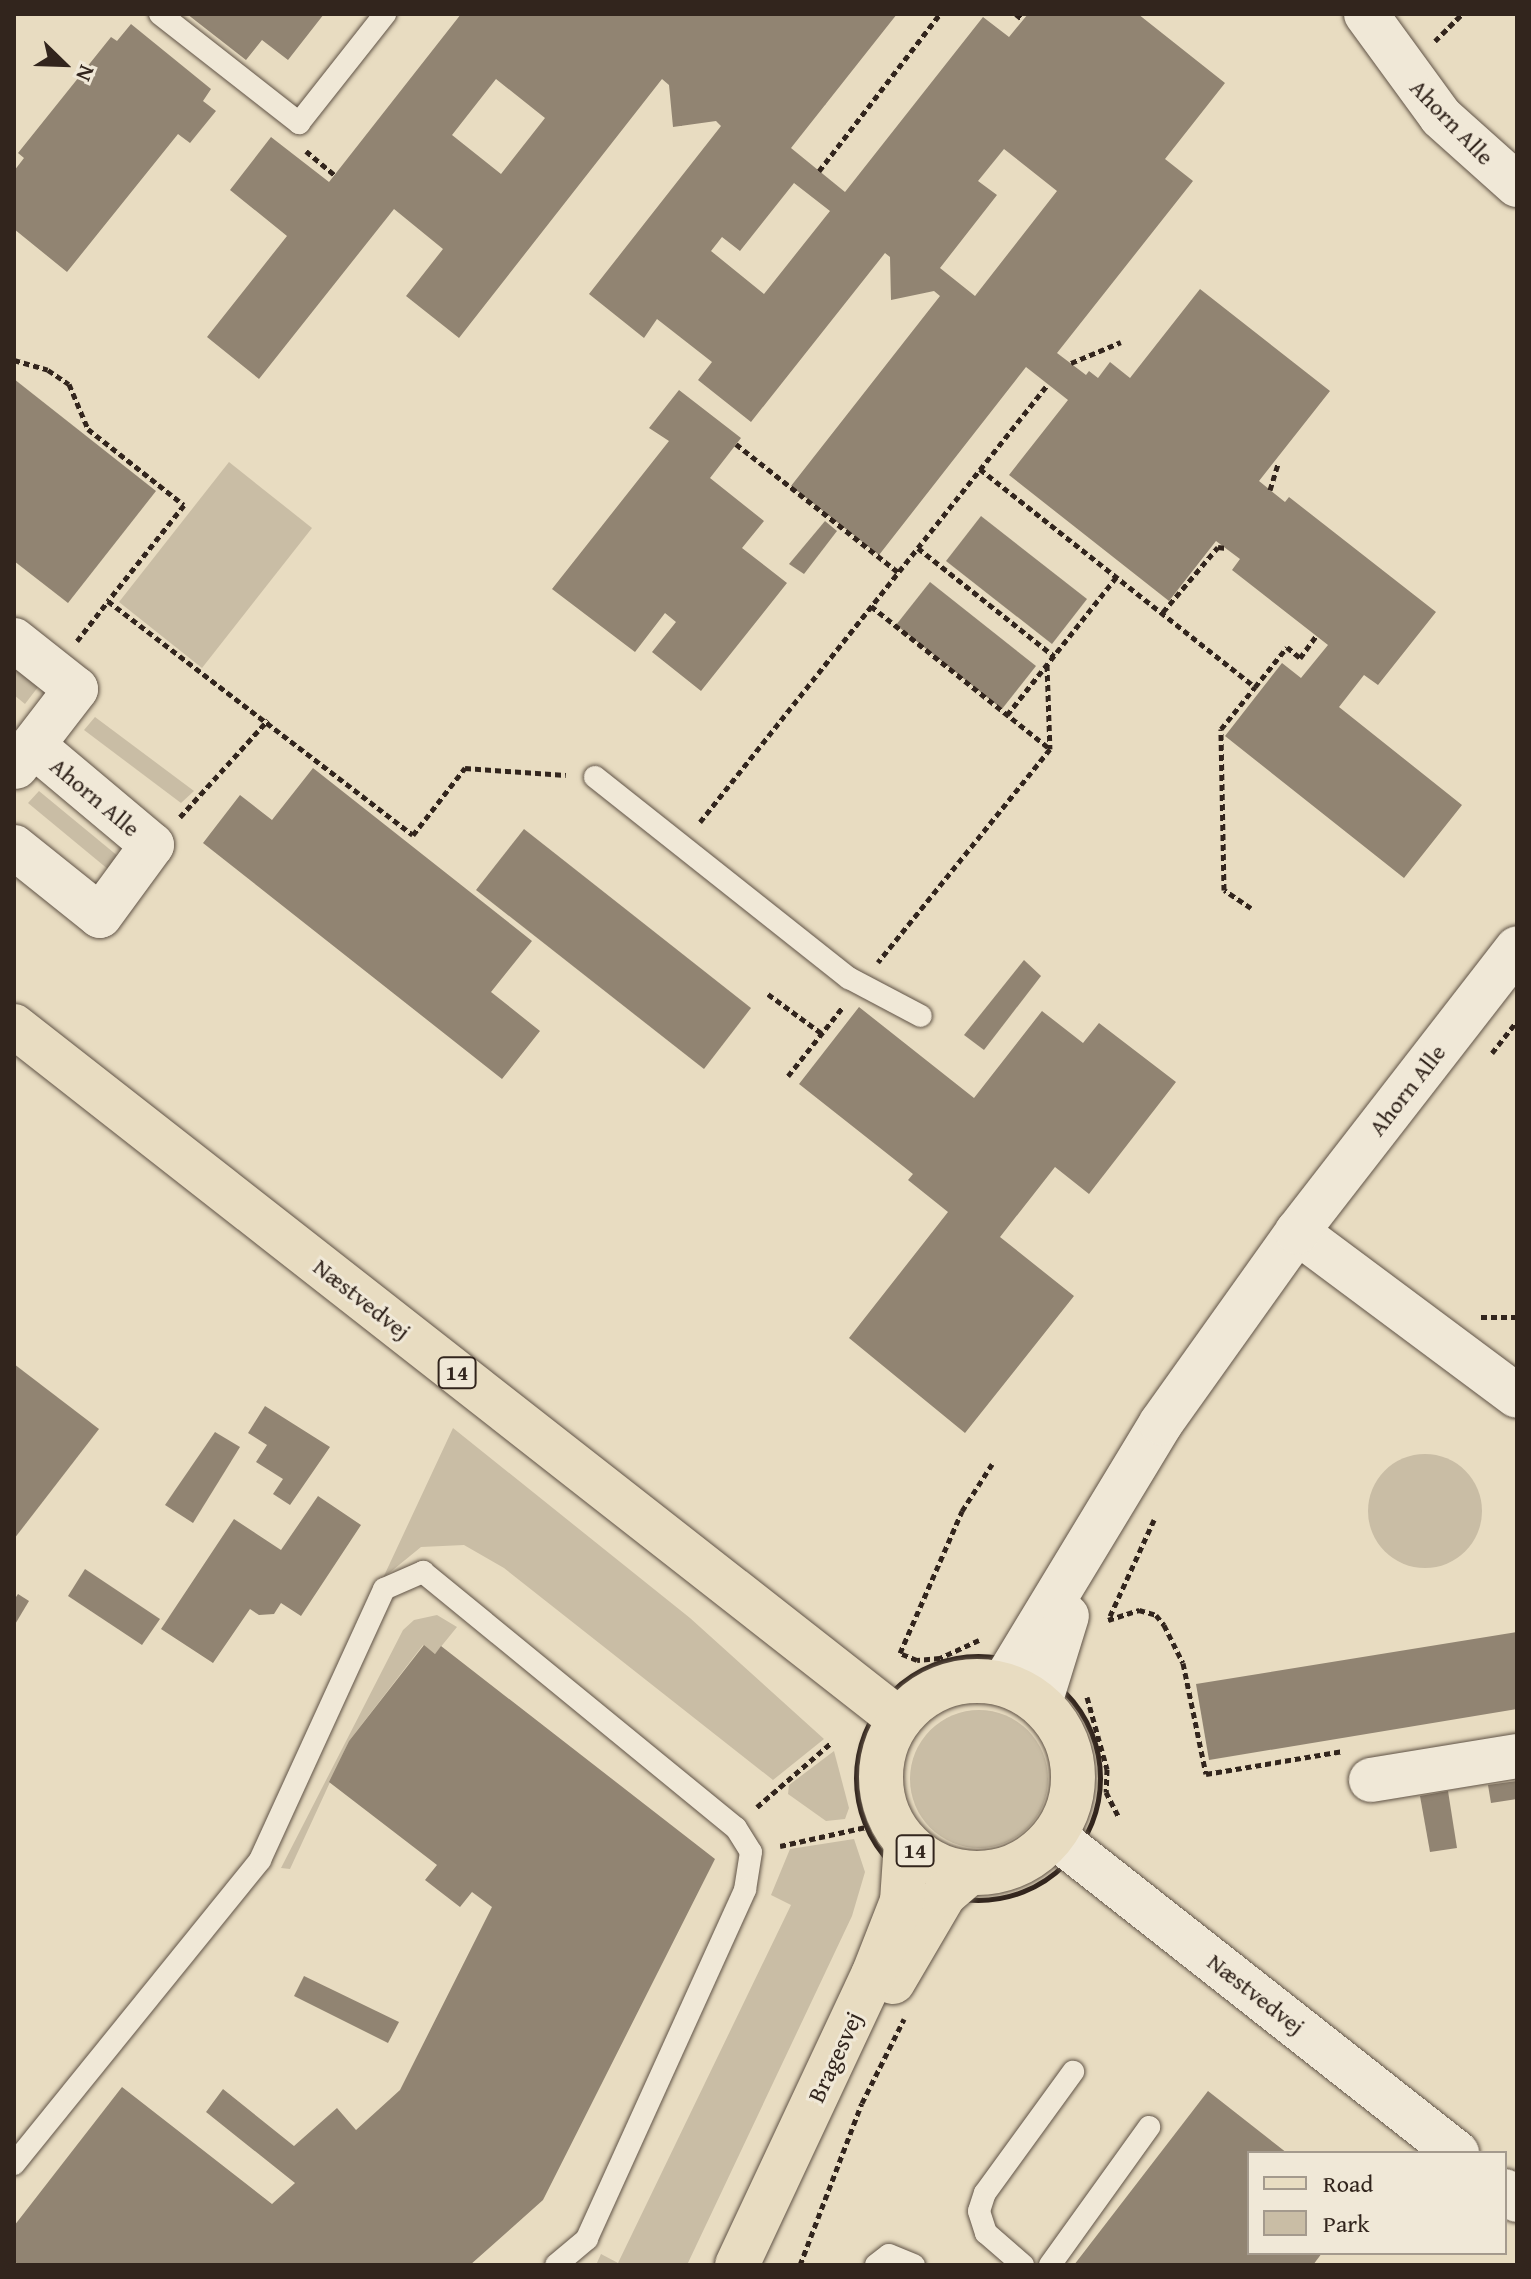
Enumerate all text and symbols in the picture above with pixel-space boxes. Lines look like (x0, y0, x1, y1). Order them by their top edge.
north arrow (24, 24, 104, 104)
text: N (68, 60, 104, 86)
street label: Ahorn Alle (1404, 73, 1500, 171)
street label: Ahorn Alle (44, 751, 146, 843)
street label: Ahorn Alle (1362, 1038, 1452, 1142)
street label: Næstvedvej (308, 1252, 416, 1346)
road number: 14 (437, 1355, 477, 1391)
road number: 14 (895, 1833, 935, 1869)
street label: Næstvedvej (1202, 1947, 1310, 2041)
street label: Bragesvej (802, 2007, 868, 2107)
legend (1247, 2151, 1507, 2255)
text: Road (1323, 2166, 1373, 2201)
text: Park (1323, 2206, 1369, 2241)

